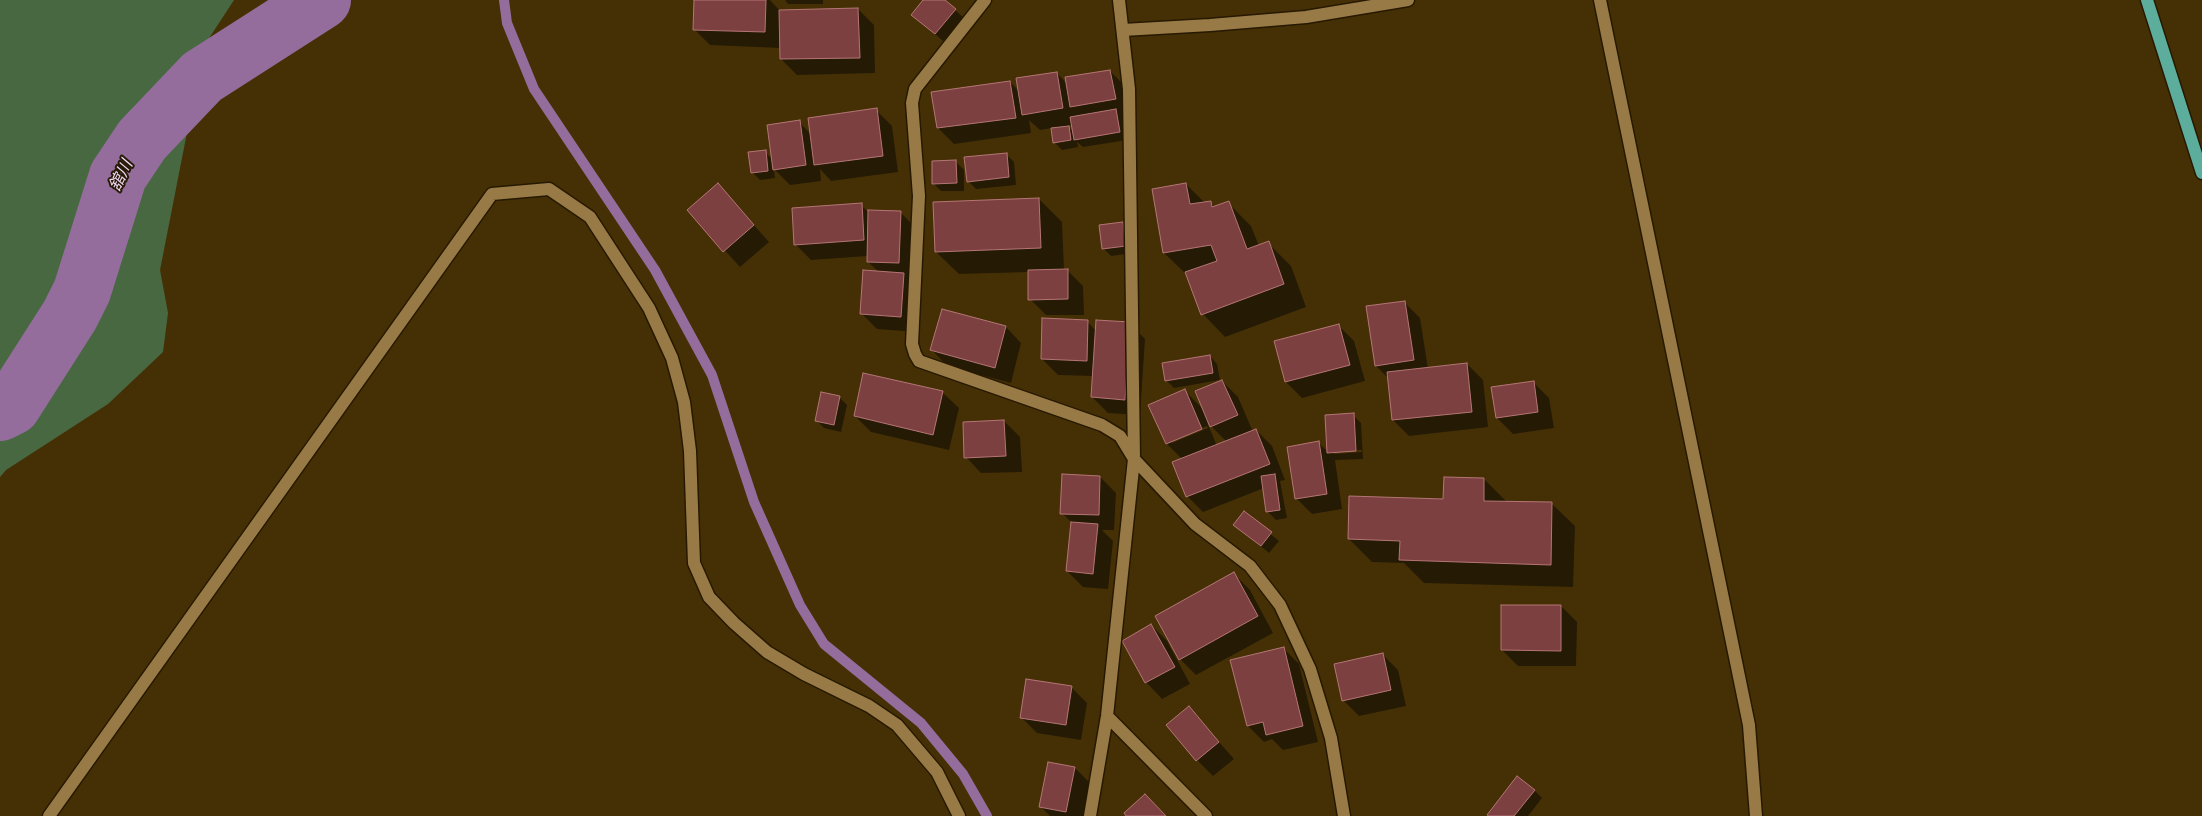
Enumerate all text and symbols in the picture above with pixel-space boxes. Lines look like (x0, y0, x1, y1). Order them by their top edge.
water label: 舘川 (106, 157, 138, 195)

